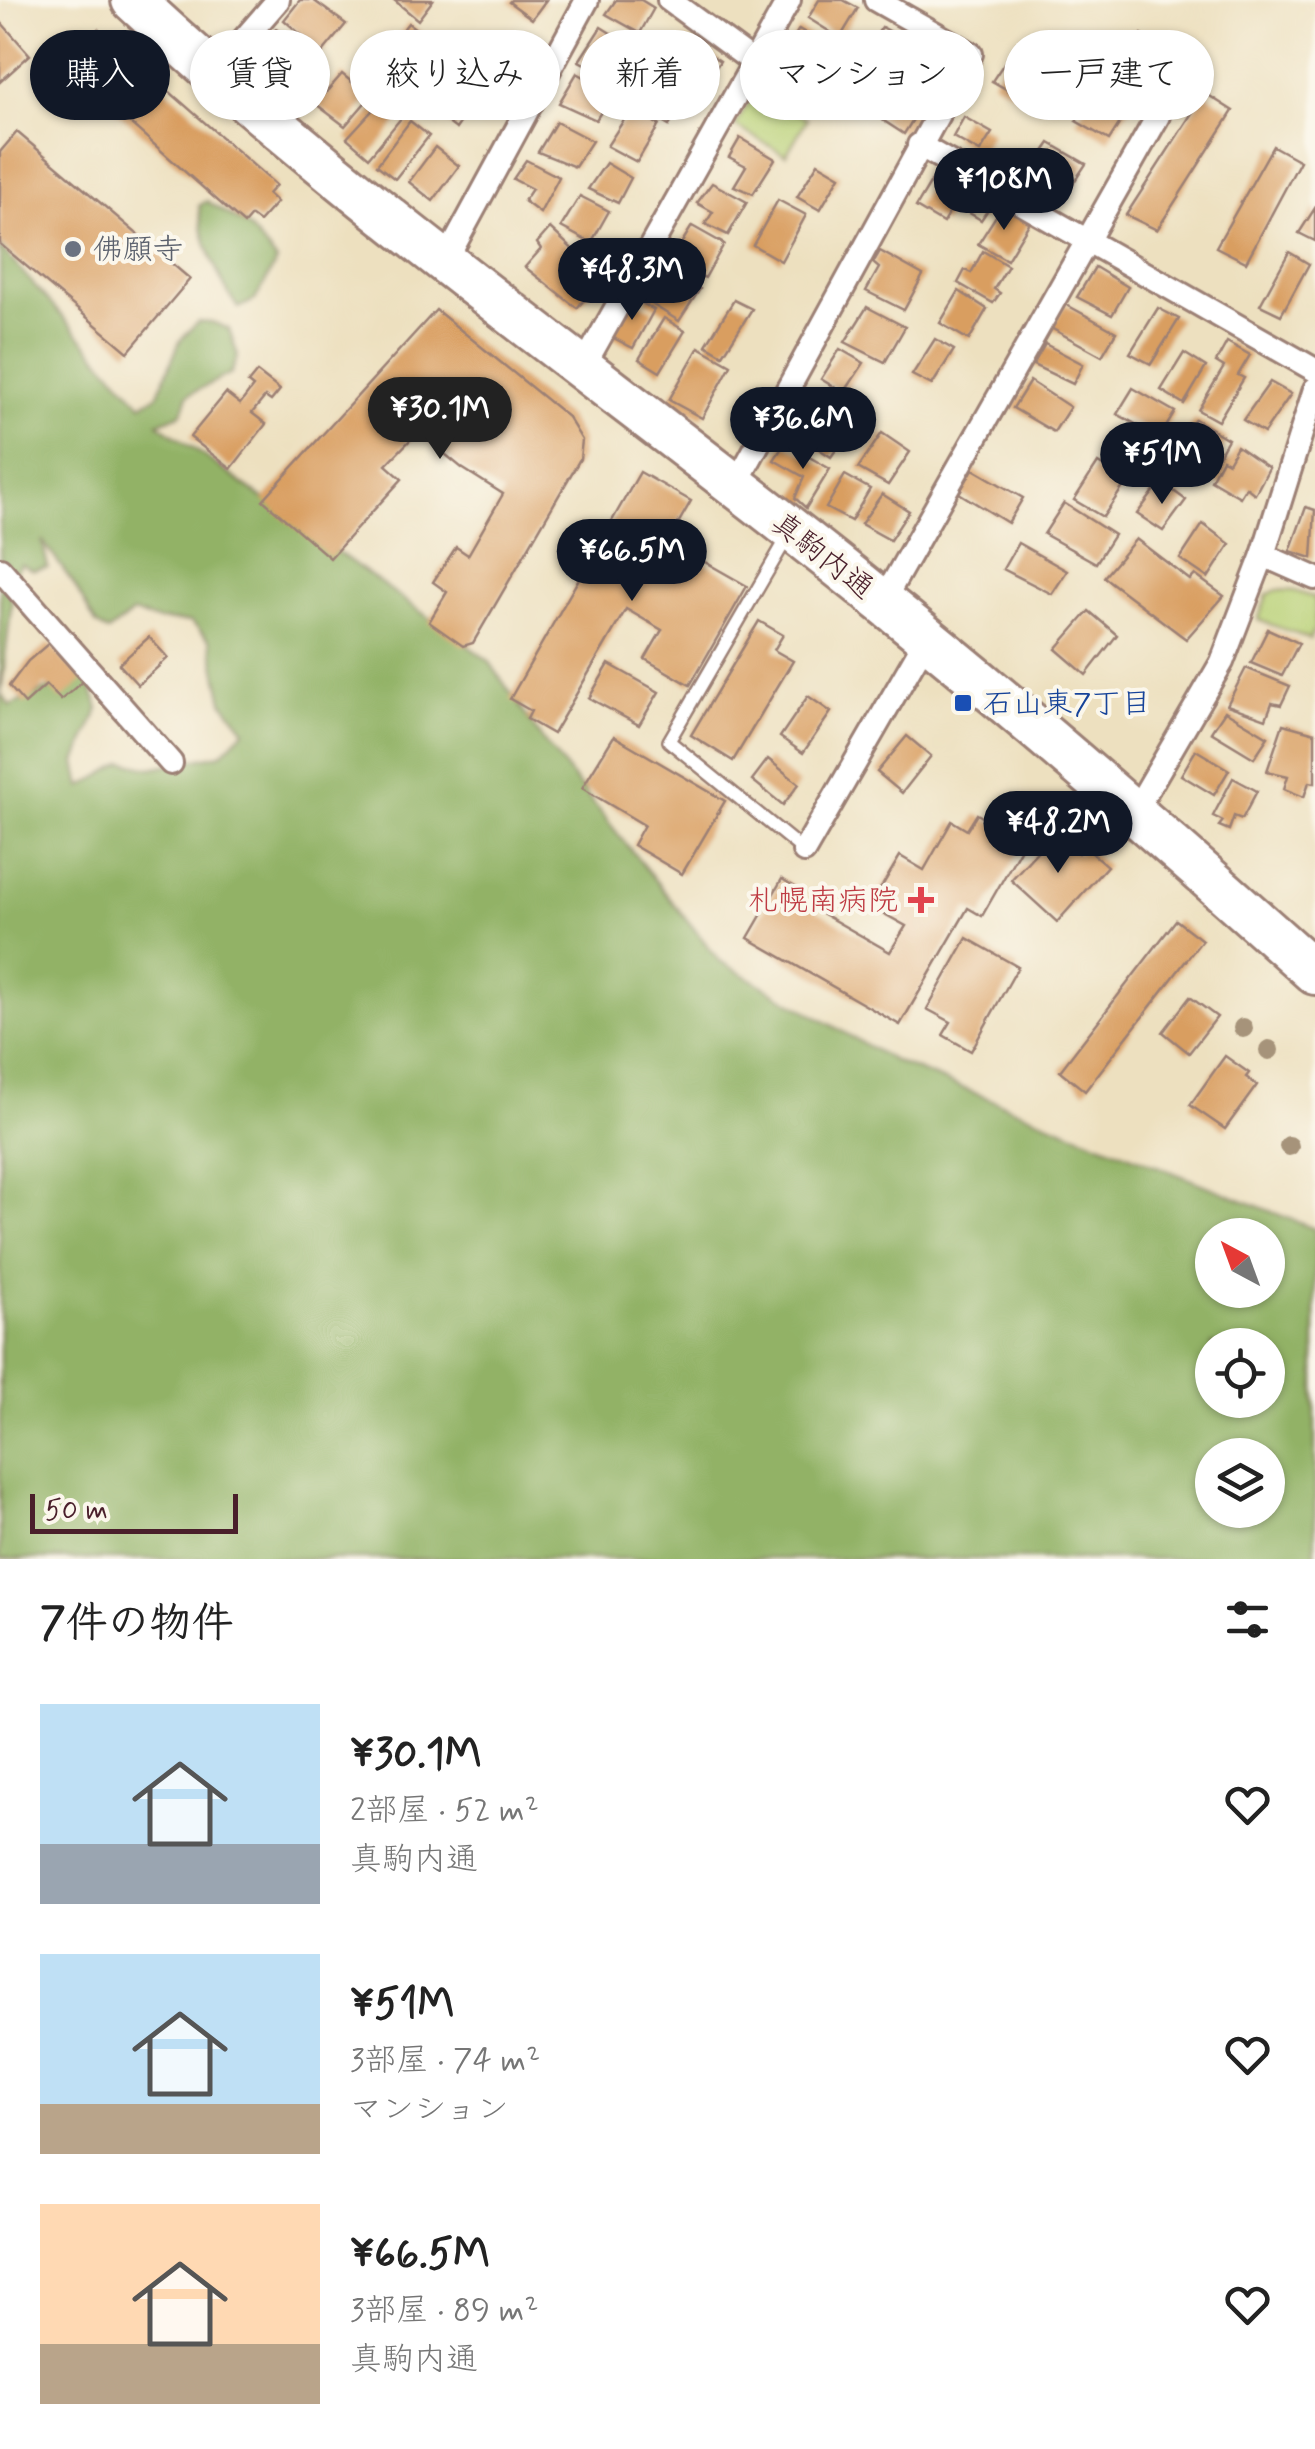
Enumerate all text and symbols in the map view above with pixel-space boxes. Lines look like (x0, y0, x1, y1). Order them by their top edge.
chip: 購入 (30, 30, 170, 120)
chip: 賃貸 (190, 30, 330, 120)
chip: 絞り込み (350, 30, 560, 120)
chip: 新着 (580, 30, 720, 120)
chip: マンション (740, 30, 984, 120)
chip: 一戸建て (1004, 30, 1214, 120)
pin: ¥108M (934, 148, 1074, 233)
text: ¥108M (956, 159, 1052, 201)
place label: 佛願寺 (93, 231, 183, 270)
marker: 佛願寺 (62, 238, 84, 260)
pin: ¥48.3M (551, 238, 713, 323)
text: ¥48.3M (580, 249, 684, 291)
pin: ¥30.1M (359, 377, 521, 462)
pin: ¥36.6M (722, 387, 884, 472)
text: ¥30.1M (390, 388, 490, 430)
text: ¥36.6M (752, 398, 854, 440)
pin: ¥51M (1103, 422, 1221, 507)
text: ¥51M (1122, 433, 1202, 475)
street label: 真駒内通 (763, 504, 881, 608)
pin: ¥66.5M (551, 519, 713, 604)
text: ¥66.5M (579, 530, 685, 572)
place label: 石山東7丁目 (983, 685, 1151, 724)
marker: 石山東7丁目 (952, 692, 974, 714)
pin: ¥48.2M (977, 791, 1139, 876)
text: ¥48.2M (1005, 802, 1111, 844)
place label: 札幌南病院 (748, 882, 898, 921)
marker: 札幌南病院 (908, 887, 934, 913)
north arrow (1195, 1218, 1285, 1308)
map controls (1195, 1218, 1285, 1528)
button: locate (1195, 1328, 1285, 1418)
button: layers (1195, 1438, 1285, 1528)
scale bar (30, 1489, 238, 1534)
text: 50 m (45, 1493, 108, 1530)
icon: filters (1220, 1592, 1275, 1647)
text: 7件の物件 (40, 1597, 234, 1652)
text: ¥30.1M (350, 1728, 482, 1783)
icon: home (120, 1744, 240, 1864)
icon: heart (1220, 1777, 1275, 1832)
text: 2部屋 · 52 m² (350, 1790, 539, 1832)
text: 真駒内通 (350, 1839, 478, 1881)
text: ¥51M (350, 1978, 454, 2033)
icon: home (120, 1994, 240, 2114)
icon: heart (1220, 2027, 1275, 2082)
text: 3部屋 · 74 m² (350, 2040, 540, 2082)
text: マンション (350, 2089, 509, 2131)
text: ¥66.5M (350, 2228, 490, 2283)
icon: home (120, 2244, 240, 2364)
icon: heart (1220, 2277, 1275, 2332)
text: 3部屋 · 89 m² (350, 2290, 538, 2332)
text: 真駒内通 (350, 2339, 478, 2381)

